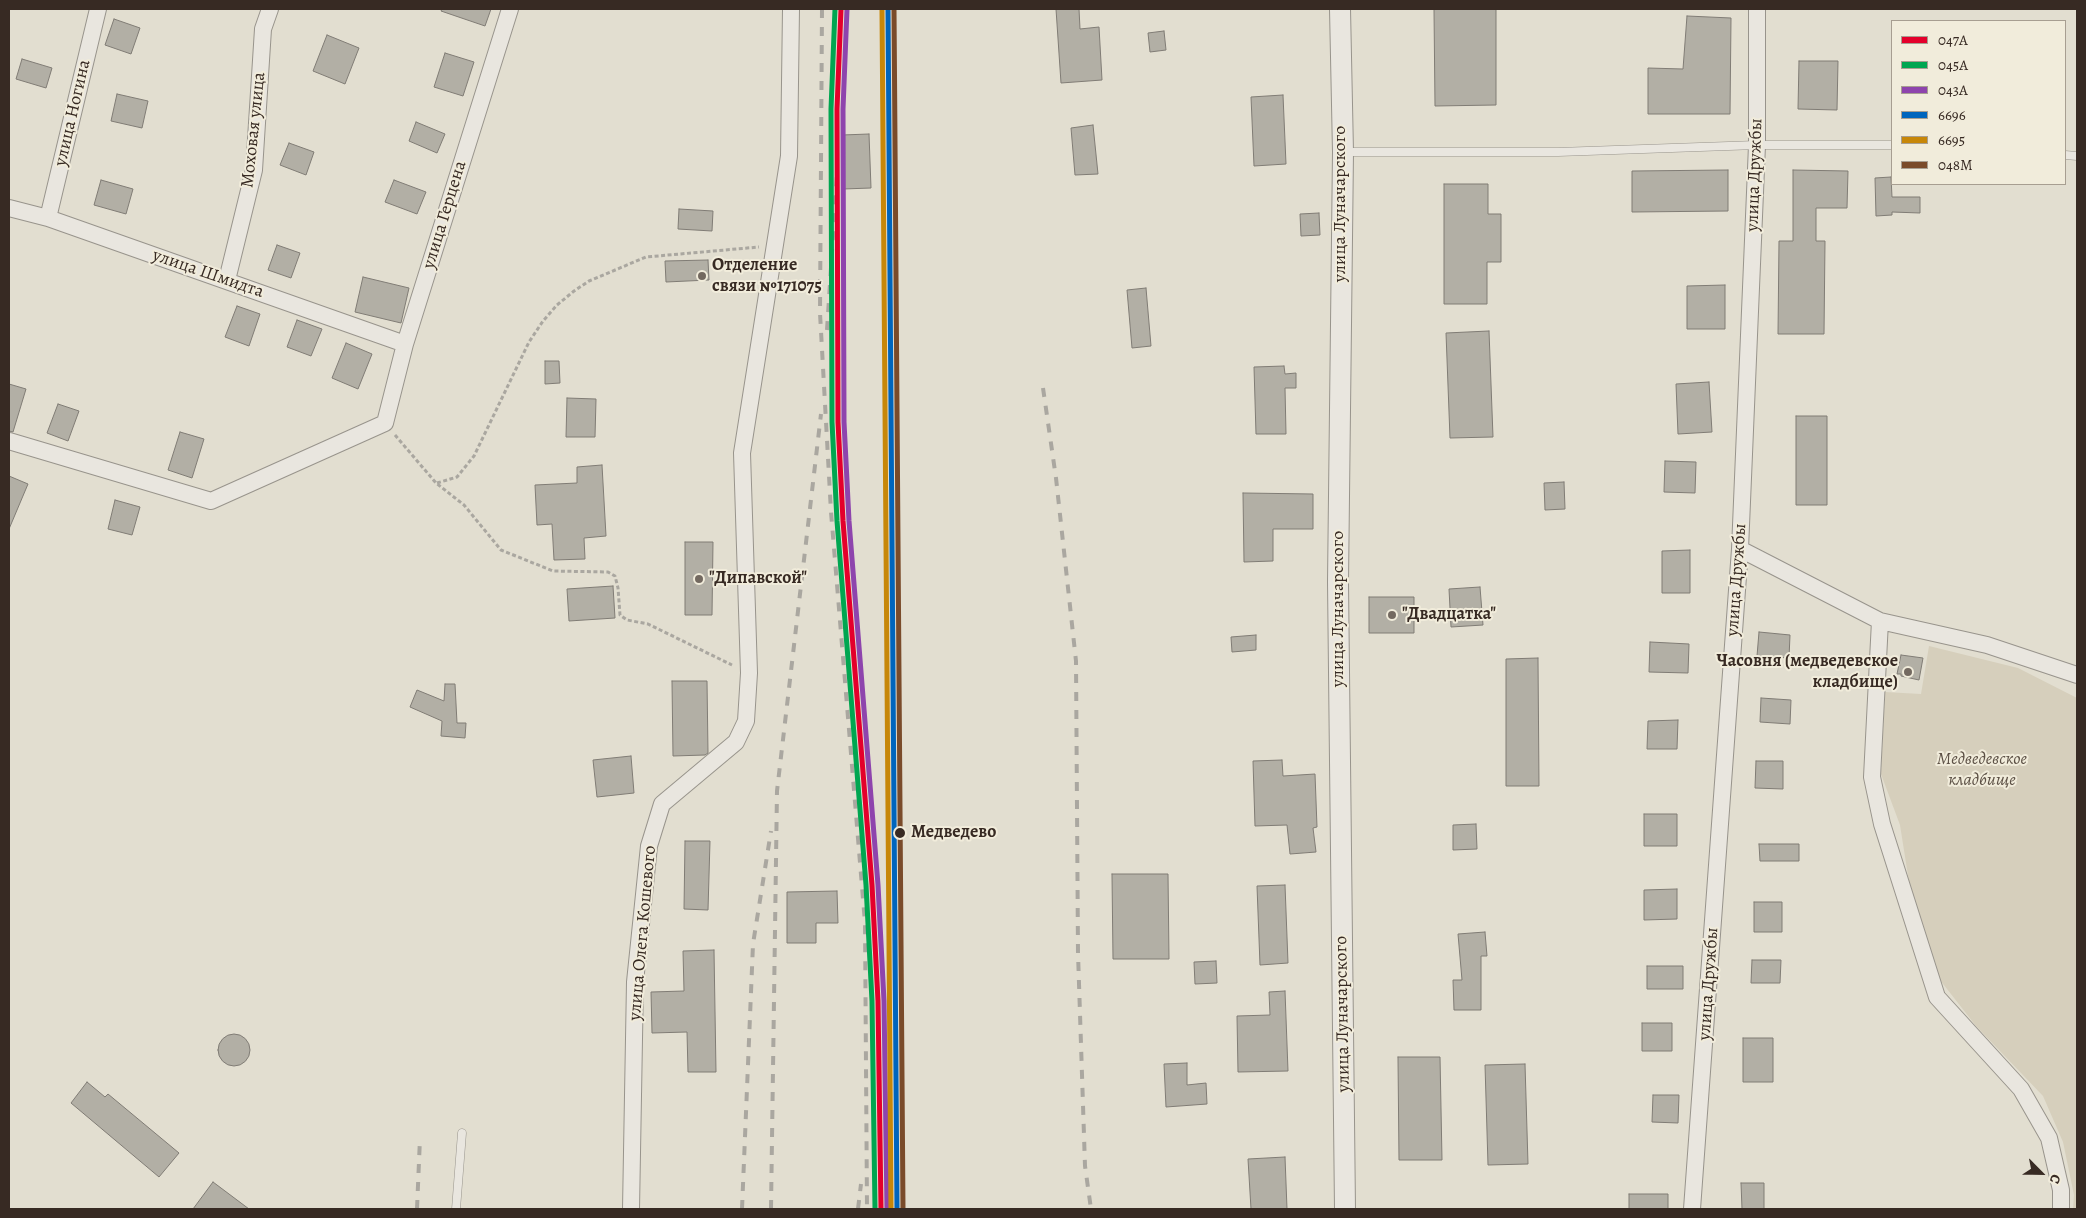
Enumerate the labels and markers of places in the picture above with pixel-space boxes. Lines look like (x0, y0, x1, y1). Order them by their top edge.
place label: Отделение связи №171075 (712, 255, 822, 298)
marker: Отделение связи №171075 (696, 270, 708, 282)
place label: "Дипавской" (709, 568, 807, 590)
marker: "Дипавской" (693, 573, 705, 585)
place label: "Двадцатка" (1402, 604, 1496, 626)
marker: "Двадцатка" (1386, 609, 1398, 621)
place label: Часовня (медведевское кладбище) (1717, 651, 1898, 694)
marker: Часовня (медведевское кладбище) (1902, 666, 1914, 678)
place label: Медведево (911, 822, 996, 844)
marker: Медведево (893, 826, 907, 840)

